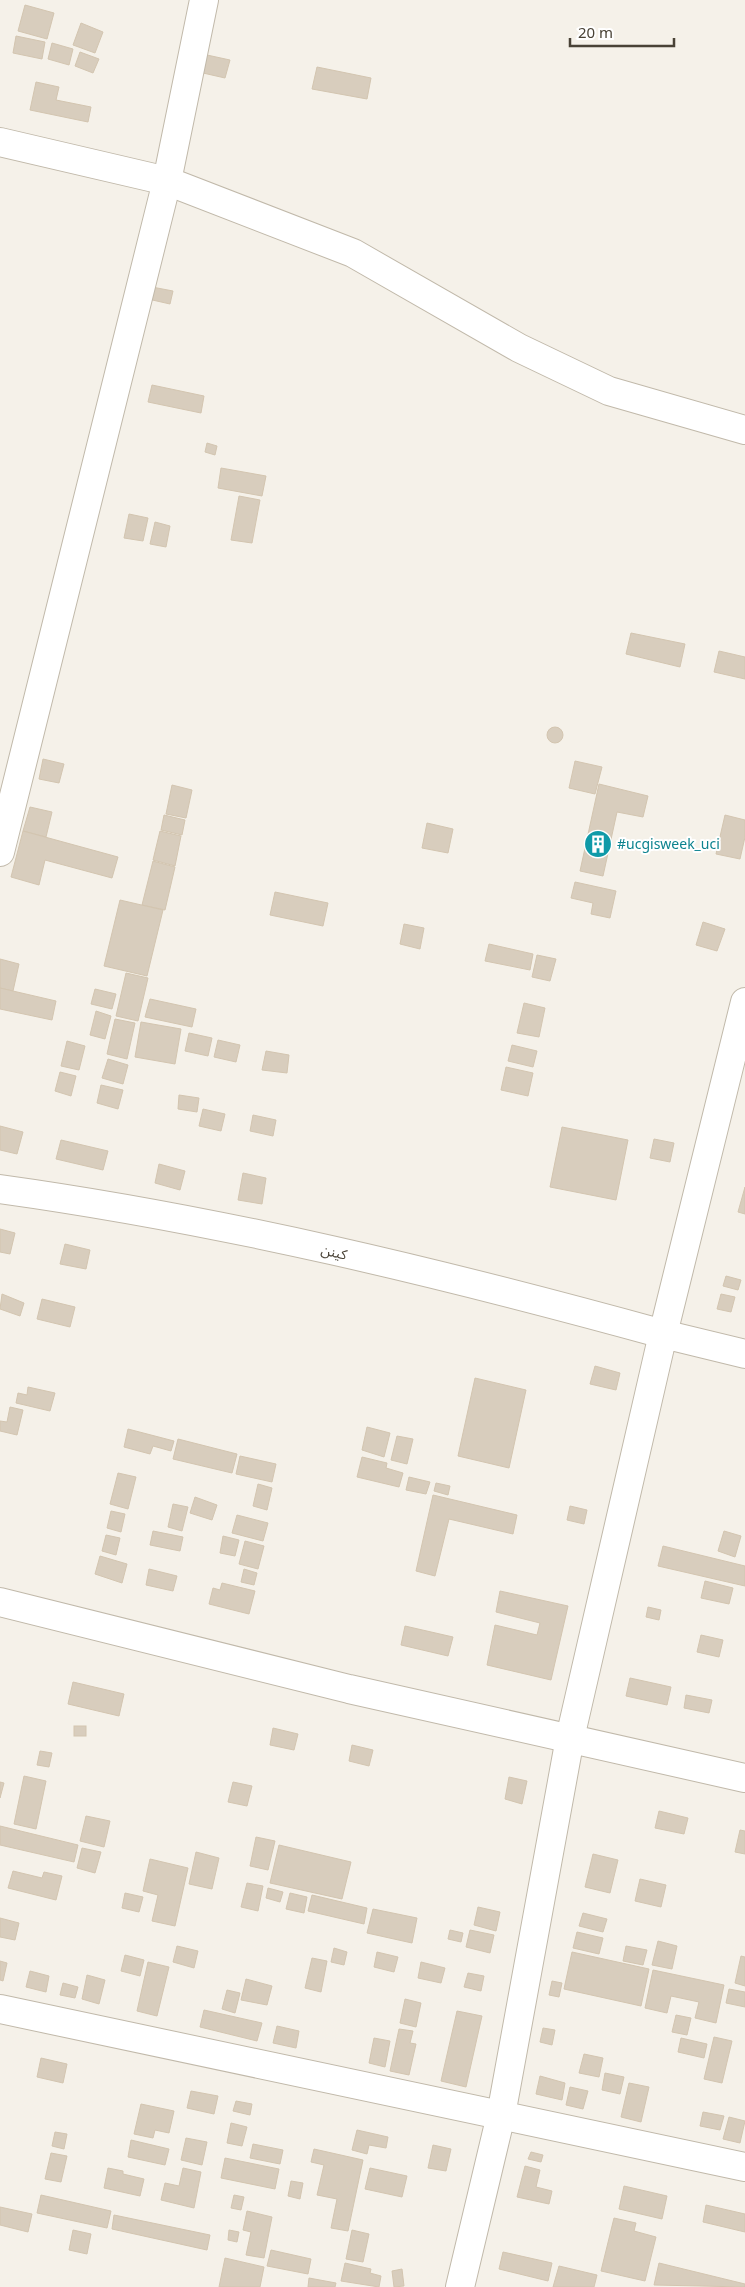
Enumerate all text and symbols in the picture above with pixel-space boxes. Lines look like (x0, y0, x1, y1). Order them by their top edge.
scale bar (570, 15, 674, 47)
text: 20 m (578, 22, 613, 42)
building icon: #ucgisweek_uci (583, 829, 613, 859)
place label: #ucgisweek_uci (617, 834, 720, 853)
street label: كينن (319, 1239, 349, 1264)

